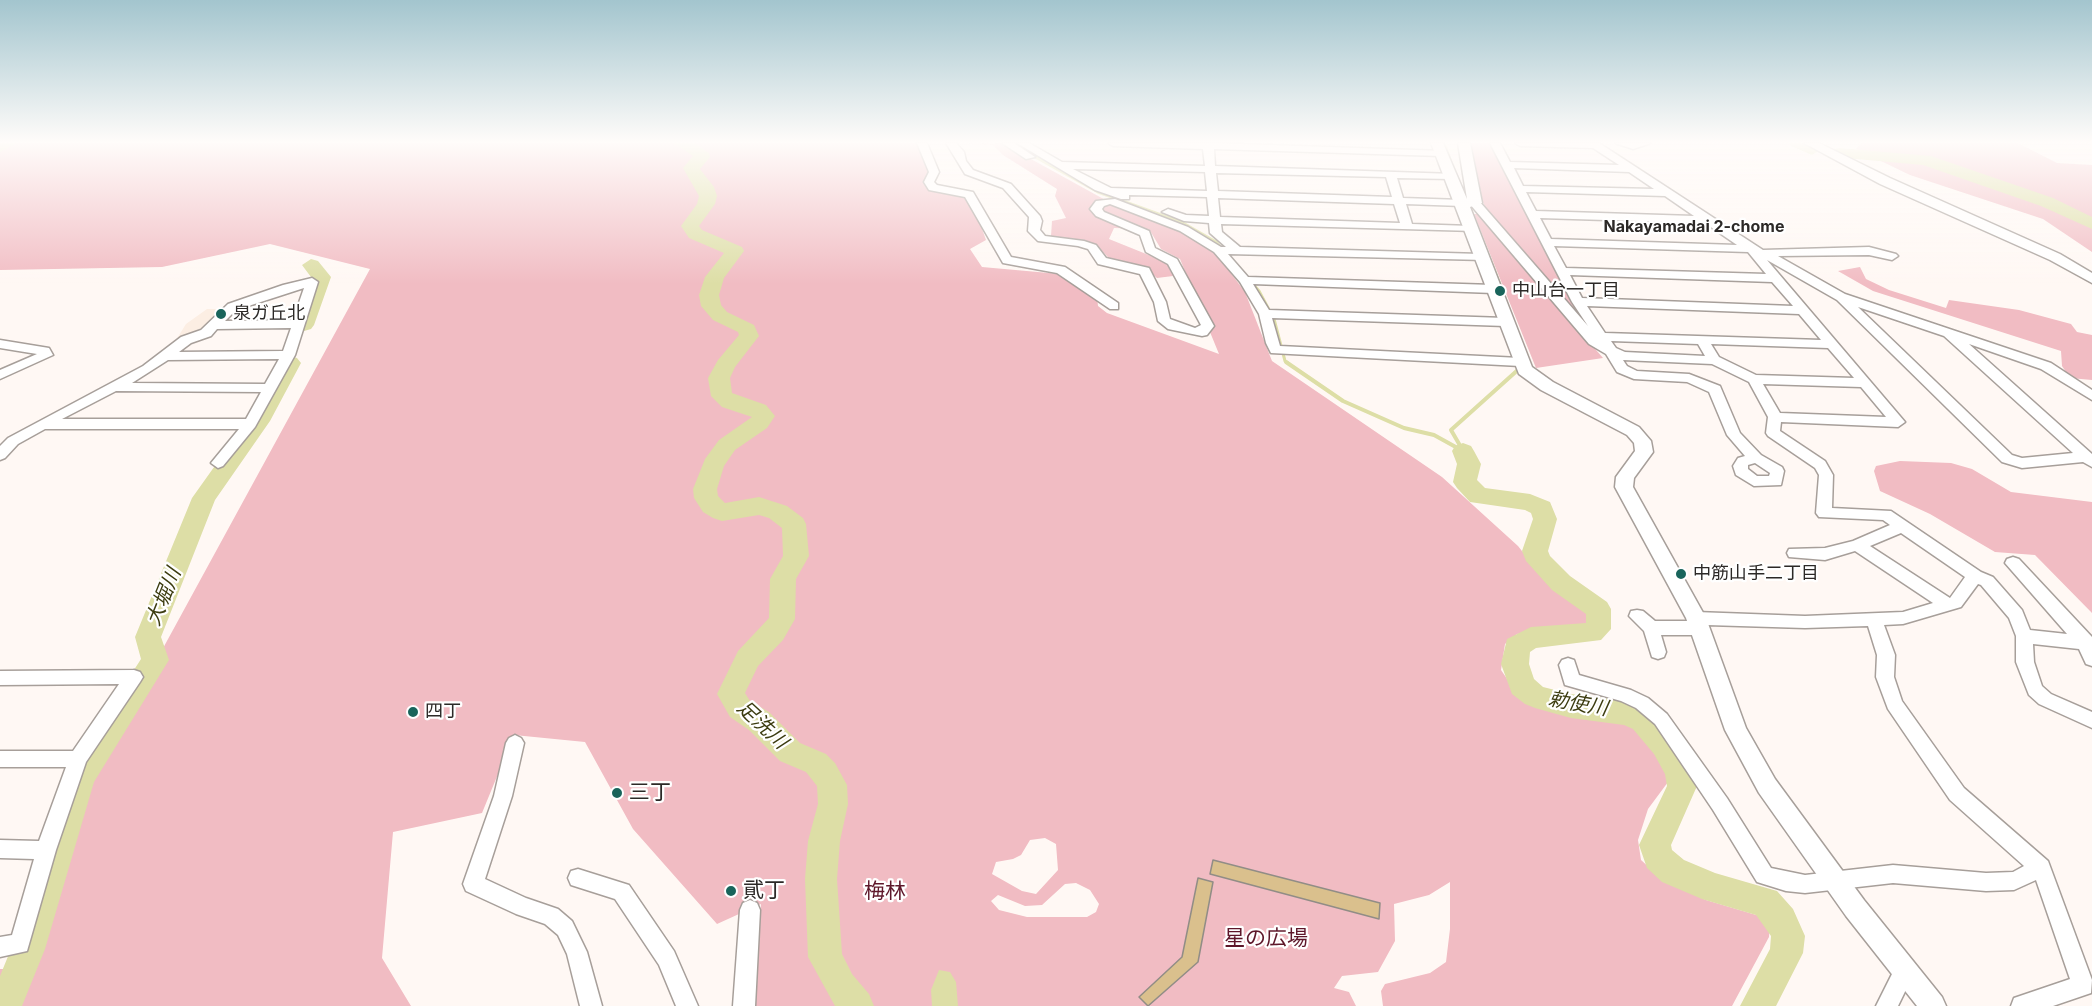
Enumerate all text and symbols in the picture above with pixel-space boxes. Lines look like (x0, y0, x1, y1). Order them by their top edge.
district label: Nakayamadai 2-chome (1604, 217, 1784, 237)
place label: 中山台一丁目 (1512, 280, 1620, 302)
marker: 中山台一丁目 (1493, 284, 1507, 298)
place label: 泉ガ丘北 (233, 303, 305, 325)
marker: 泉ガ丘北 (214, 307, 228, 321)
place label: 中筋山手二丁目 (1693, 563, 1819, 585)
water label: 大堀川 (142, 565, 186, 629)
marker: 中筋山手二丁目 (1674, 567, 1688, 581)
water label: 勅使川 (1546, 687, 1610, 721)
water label: 足洗川 (732, 696, 792, 754)
place label: 四丁 (425, 701, 461, 723)
marker: 四丁 (406, 705, 420, 719)
place label: 三丁 (629, 780, 671, 806)
marker: 三丁 (610, 786, 624, 800)
place label: 貮丁 (743, 878, 785, 904)
park label: 梅林 (864, 879, 906, 905)
marker: 貮丁 (724, 884, 738, 898)
park label: 星の広場 (1224, 926, 1308, 952)

